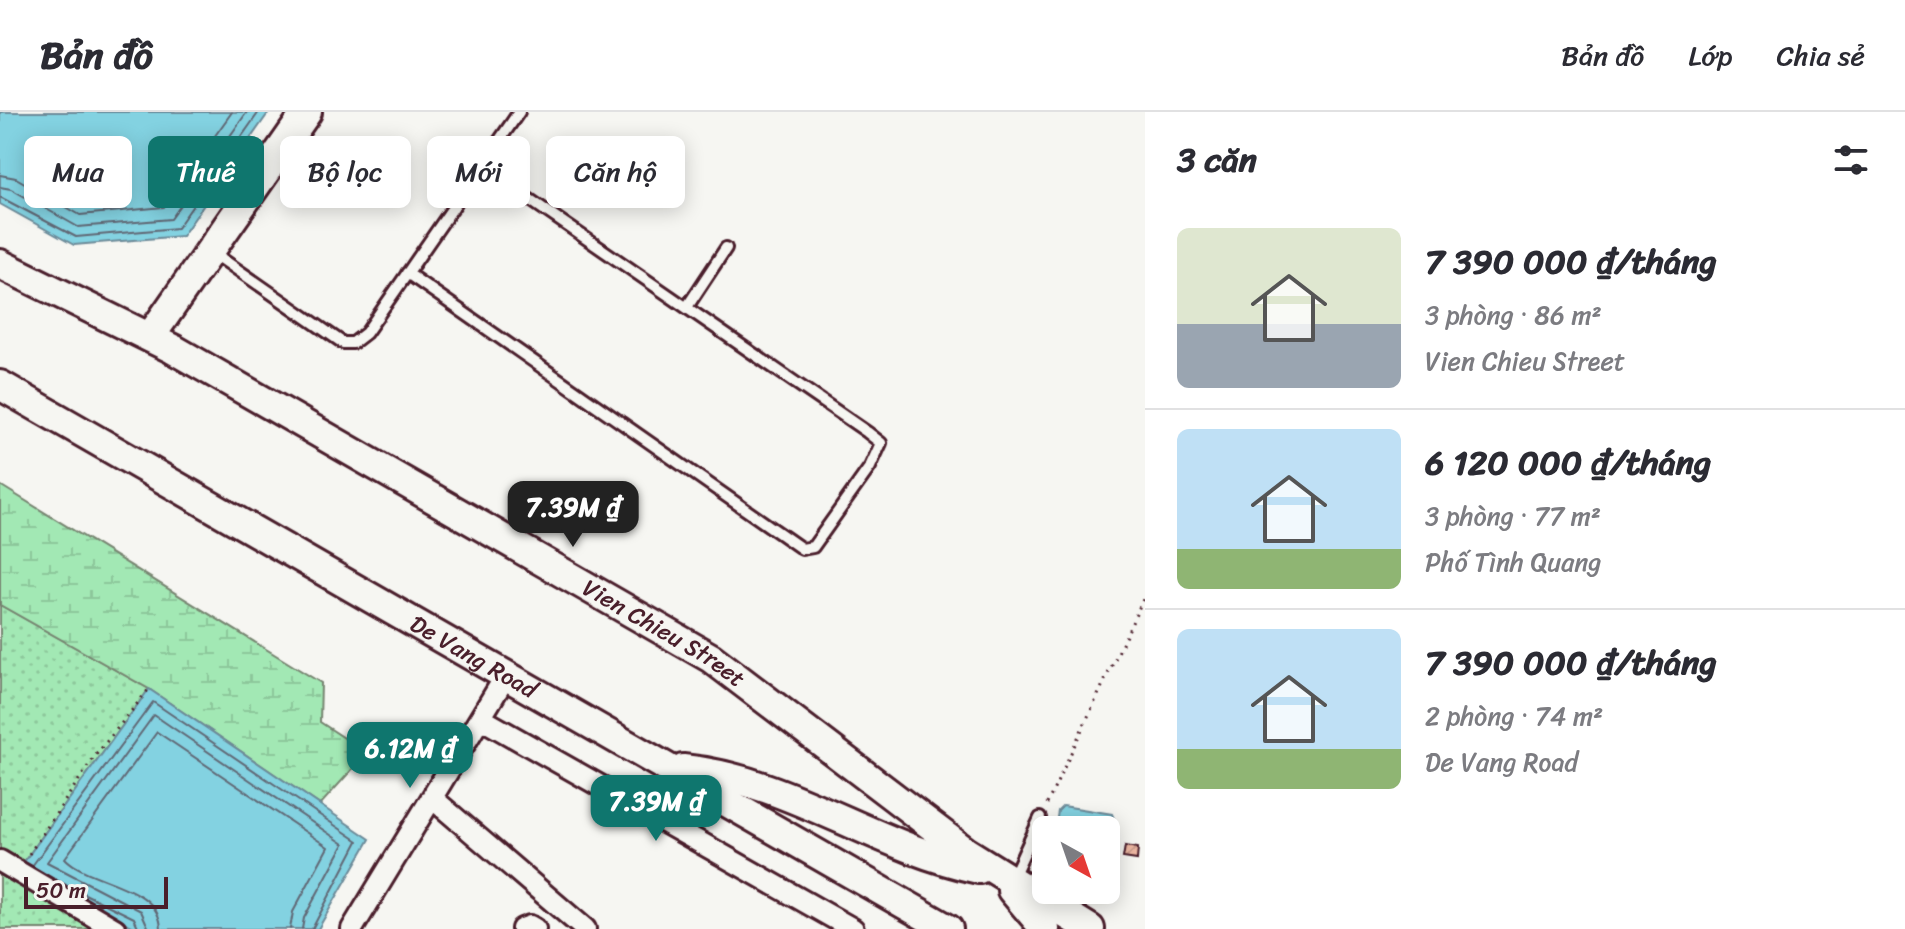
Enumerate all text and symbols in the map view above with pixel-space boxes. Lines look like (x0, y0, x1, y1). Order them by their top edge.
text: Bản đồ (40, 22, 153, 89)
text: Bản đồ (1561, 31, 1644, 80)
text: Lớp (1688, 31, 1733, 80)
text: Chia sẻ (1777, 31, 1865, 80)
text: 3 căn (1177, 130, 1257, 190)
chip: Mua (24, 136, 132, 208)
chip: Thuê (148, 136, 264, 208)
chip: Bộ lọc (280, 136, 411, 208)
chip: Mới (427, 136, 530, 208)
chip: Căn hộ (546, 136, 685, 208)
icon: filters (1829, 138, 1873, 182)
text: 7 390 000 ₫/tháng (1425, 232, 1717, 292)
icon: home (1241, 260, 1337, 356)
text: 3 phòng · 86 m² (1425, 292, 1602, 338)
text: Vien Chieu Street (1425, 338, 1625, 384)
text: 6 120 000 ₫/tháng (1425, 433, 1711, 493)
icon: home (1241, 461, 1337, 557)
pin: 7.39M ₫ (499, 481, 647, 549)
text: 7.39M ₫ (526, 484, 620, 530)
text: 3 phòng · 77 m² (1425, 493, 1601, 539)
text: Phố Tình Quang (1425, 539, 1602, 585)
street label: Vien Chieu Street (574, 567, 755, 698)
street label: De Vang Road (402, 603, 547, 711)
text: 7 390 000 ₫/tháng (1425, 633, 1717, 693)
icon: home (1241, 661, 1337, 757)
text: 2 phòng · 74 m² (1425, 693, 1603, 739)
pin: 6.12M ₫ (336, 722, 484, 790)
text: 6.12M ₫ (365, 725, 455, 771)
text: De Vang Road (1425, 739, 1578, 785)
pin: 7.39M ₫ (582, 775, 730, 843)
text: 7.39M ₫ (609, 778, 703, 824)
north arrow (1032, 816, 1120, 904)
map controls (1032, 816, 1120, 904)
text: 50 m (36, 871, 86, 910)
scale bar (24, 873, 168, 909)

